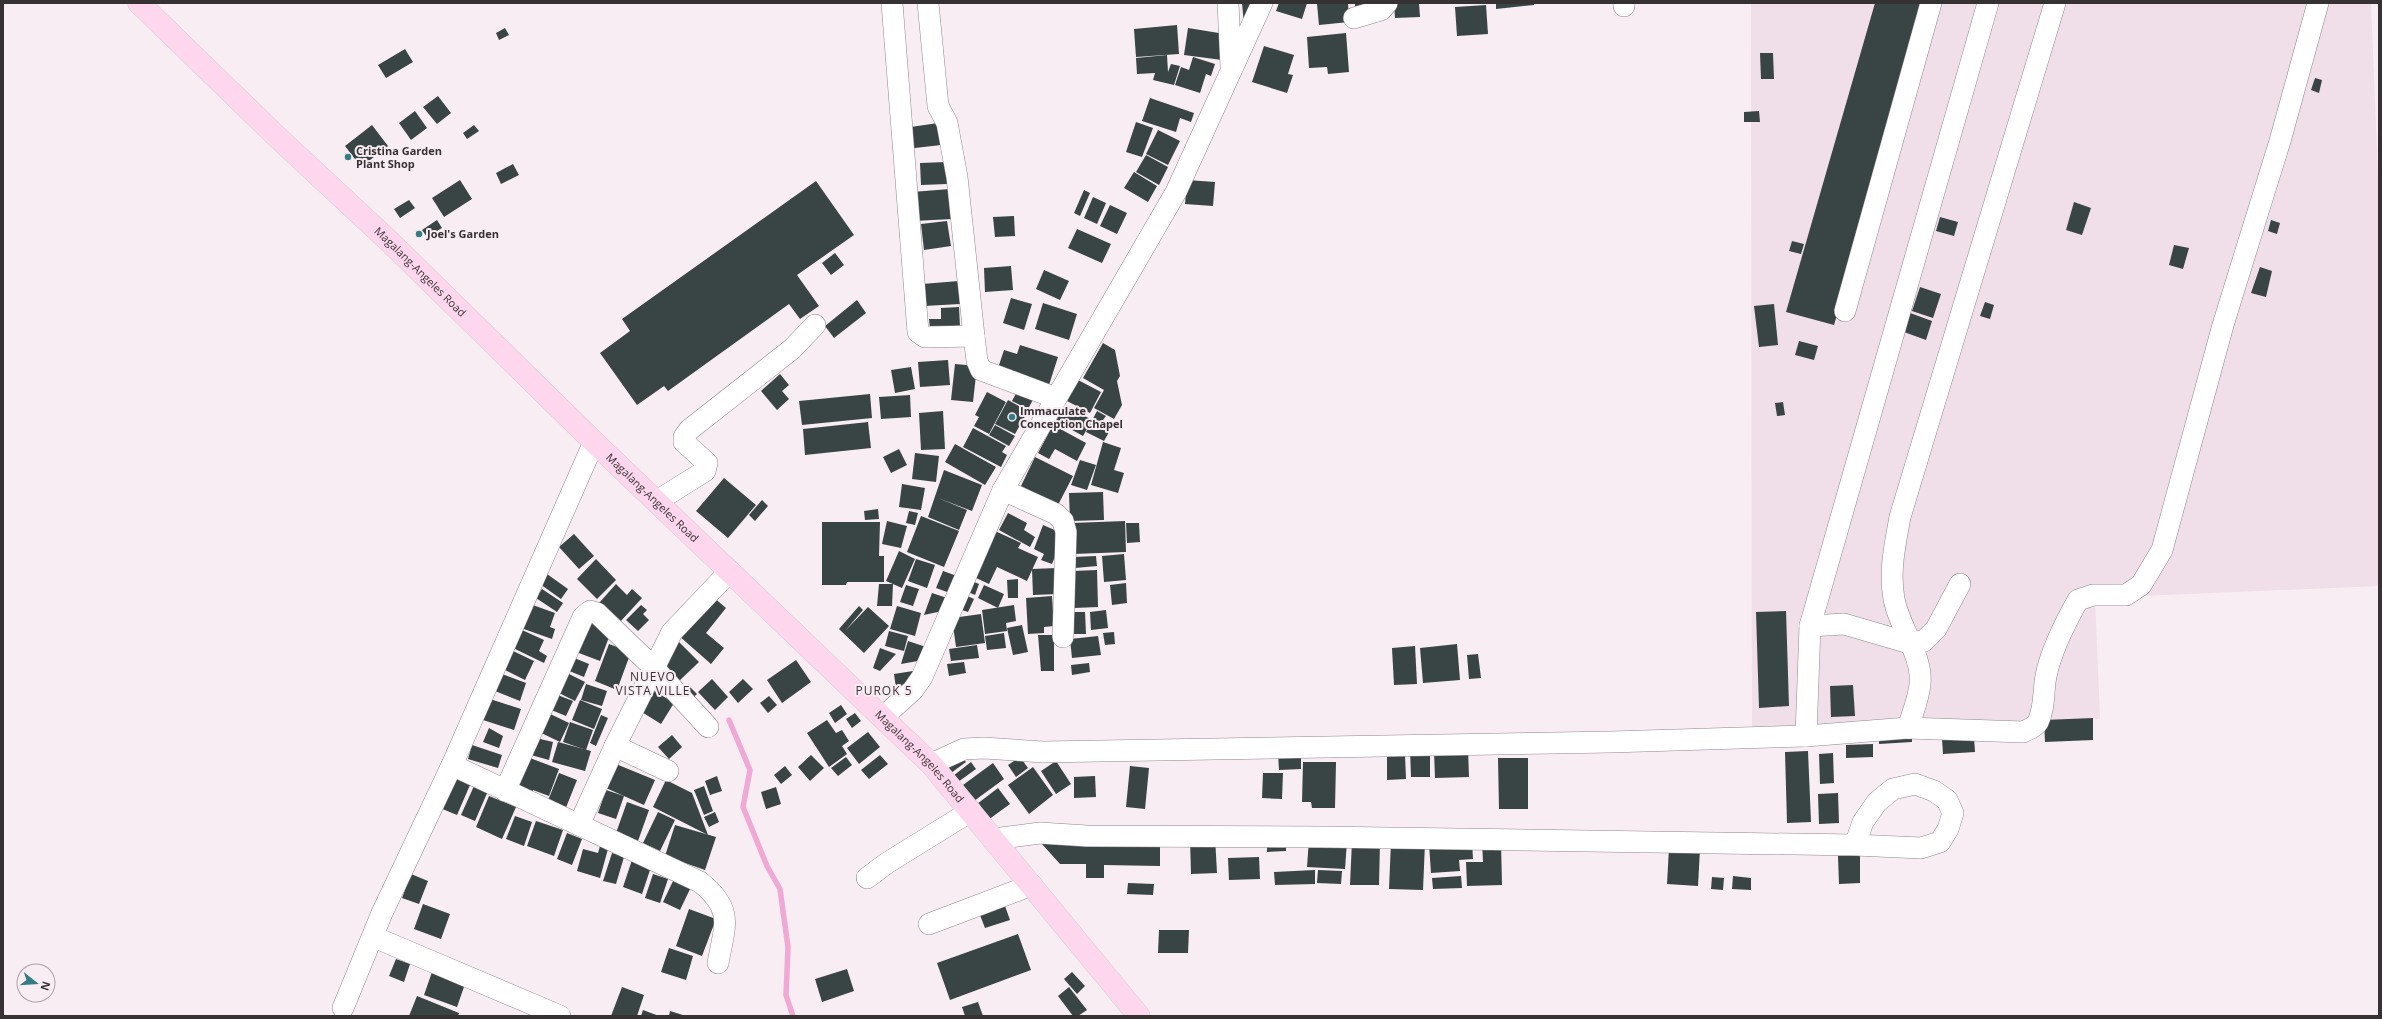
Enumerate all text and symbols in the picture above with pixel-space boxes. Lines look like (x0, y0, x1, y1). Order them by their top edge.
place label: Cristina Garden Plant Shop (356, 143, 442, 171)
marker: Cristina Garden Plant Shop (343, 152, 353, 162)
street label: Magalang-Angeles Road (371, 223, 470, 320)
place label: Joel's Garden (426, 226, 499, 241)
marker: Joel's Garden (414, 229, 424, 239)
place label: Immaculate Conception Chapel (1020, 403, 1123, 431)
marker: Immaculate Conception Chapel (1007, 412, 1017, 422)
street label: Magalang-Angeles Road (603, 450, 702, 545)
district label: NUEVO VISTA VILLE (615, 668, 691, 699)
district label: PUROK 5 (855, 682, 913, 699)
street label: Magalang-Angeles Road (872, 707, 968, 805)
north arrow (16, 963, 56, 1003)
text: N (38, 980, 55, 993)

